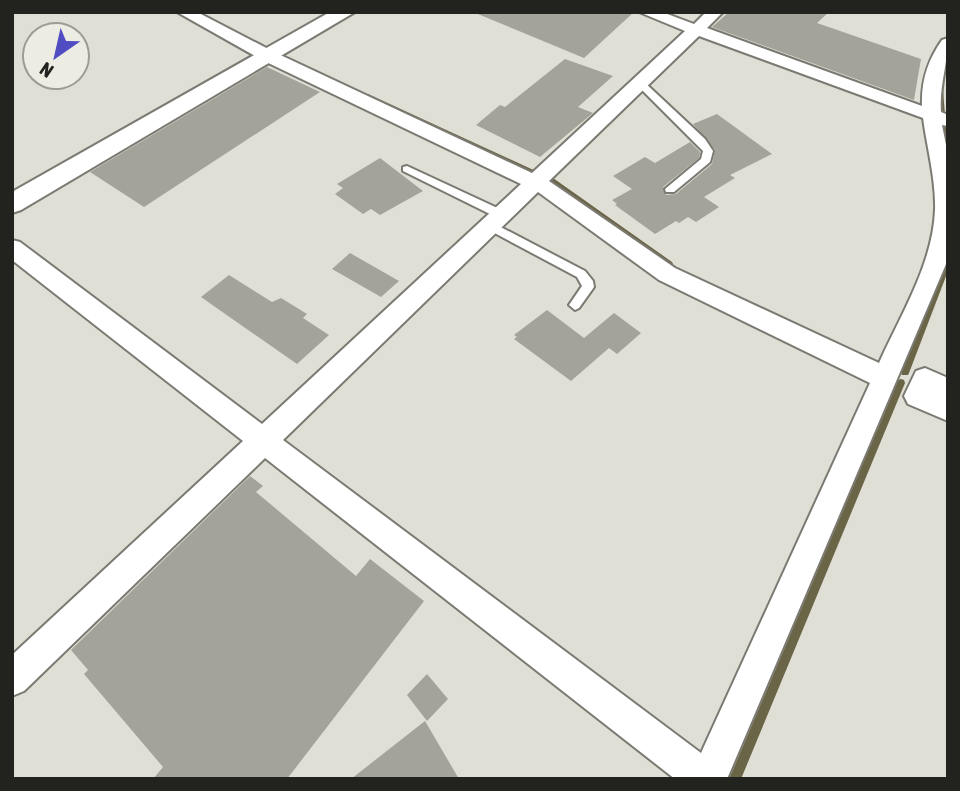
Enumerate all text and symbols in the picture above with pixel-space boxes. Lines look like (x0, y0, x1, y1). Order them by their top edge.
north arrow (21, 21, 91, 91)
text: N (36, 58, 57, 82)

